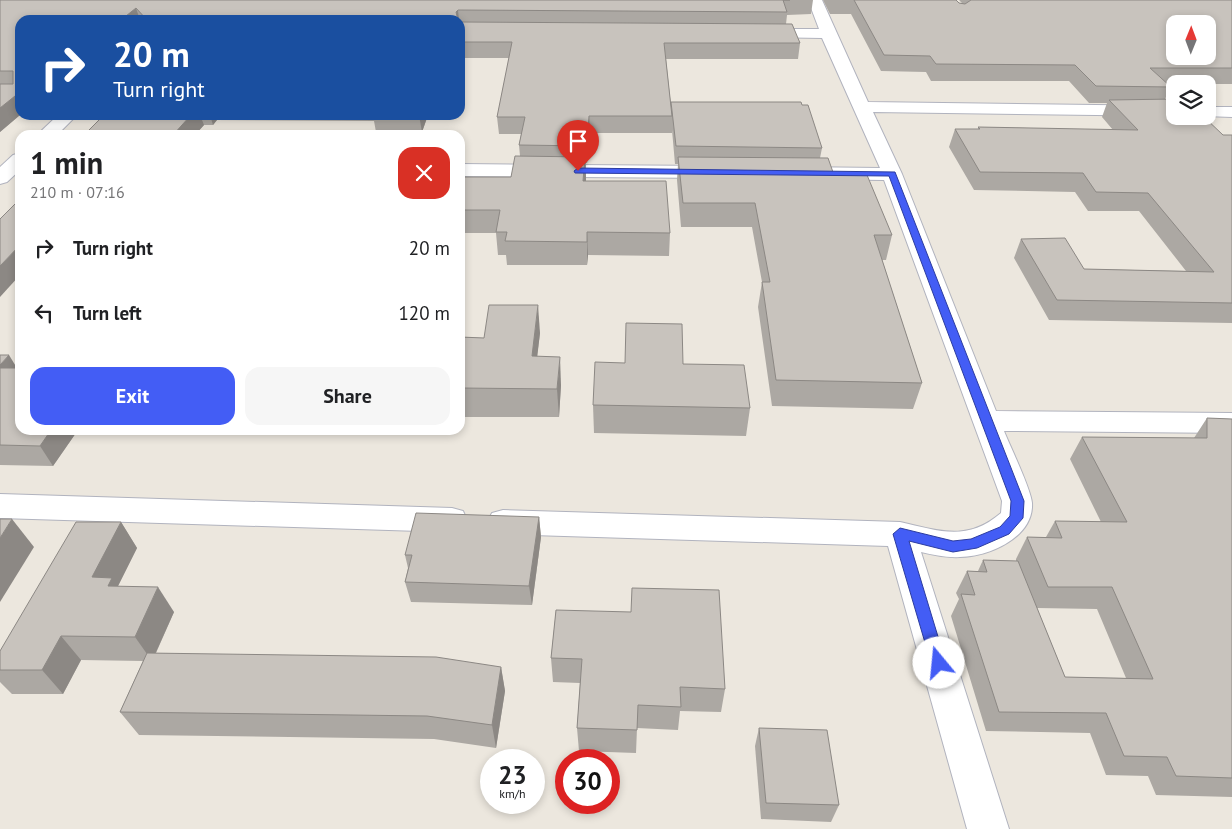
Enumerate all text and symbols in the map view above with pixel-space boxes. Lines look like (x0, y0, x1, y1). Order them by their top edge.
north arrow (1166, 15, 1216, 65)
map controls (1166, 15, 1216, 125)
text: 20 m (113, 31, 190, 77)
icon: right (30, 35, 95, 100)
text: Turn right (113, 75, 205, 103)
button: layers (1166, 75, 1216, 125)
pin (557, 120, 599, 171)
icon: arrive (564, 127, 592, 155)
text: 1 min (30, 143, 103, 182)
button: close (398, 147, 450, 199)
text: 210 m · 07:16 (30, 182, 125, 202)
icon: right (30, 234, 58, 262)
text: Turn right (73, 236, 153, 260)
text: 20 m (409, 236, 450, 260)
icon: left (30, 299, 58, 327)
text: Turn left (73, 301, 142, 325)
text: 120 m (398, 301, 450, 325)
button: Exit (30, 367, 235, 425)
button: Share (245, 367, 450, 425)
position arrow (912, 636, 964, 688)
speed limit sign: 30 (555, 749, 620, 814)
text: 23 (498, 759, 527, 791)
text: km/h (499, 786, 526, 801)

